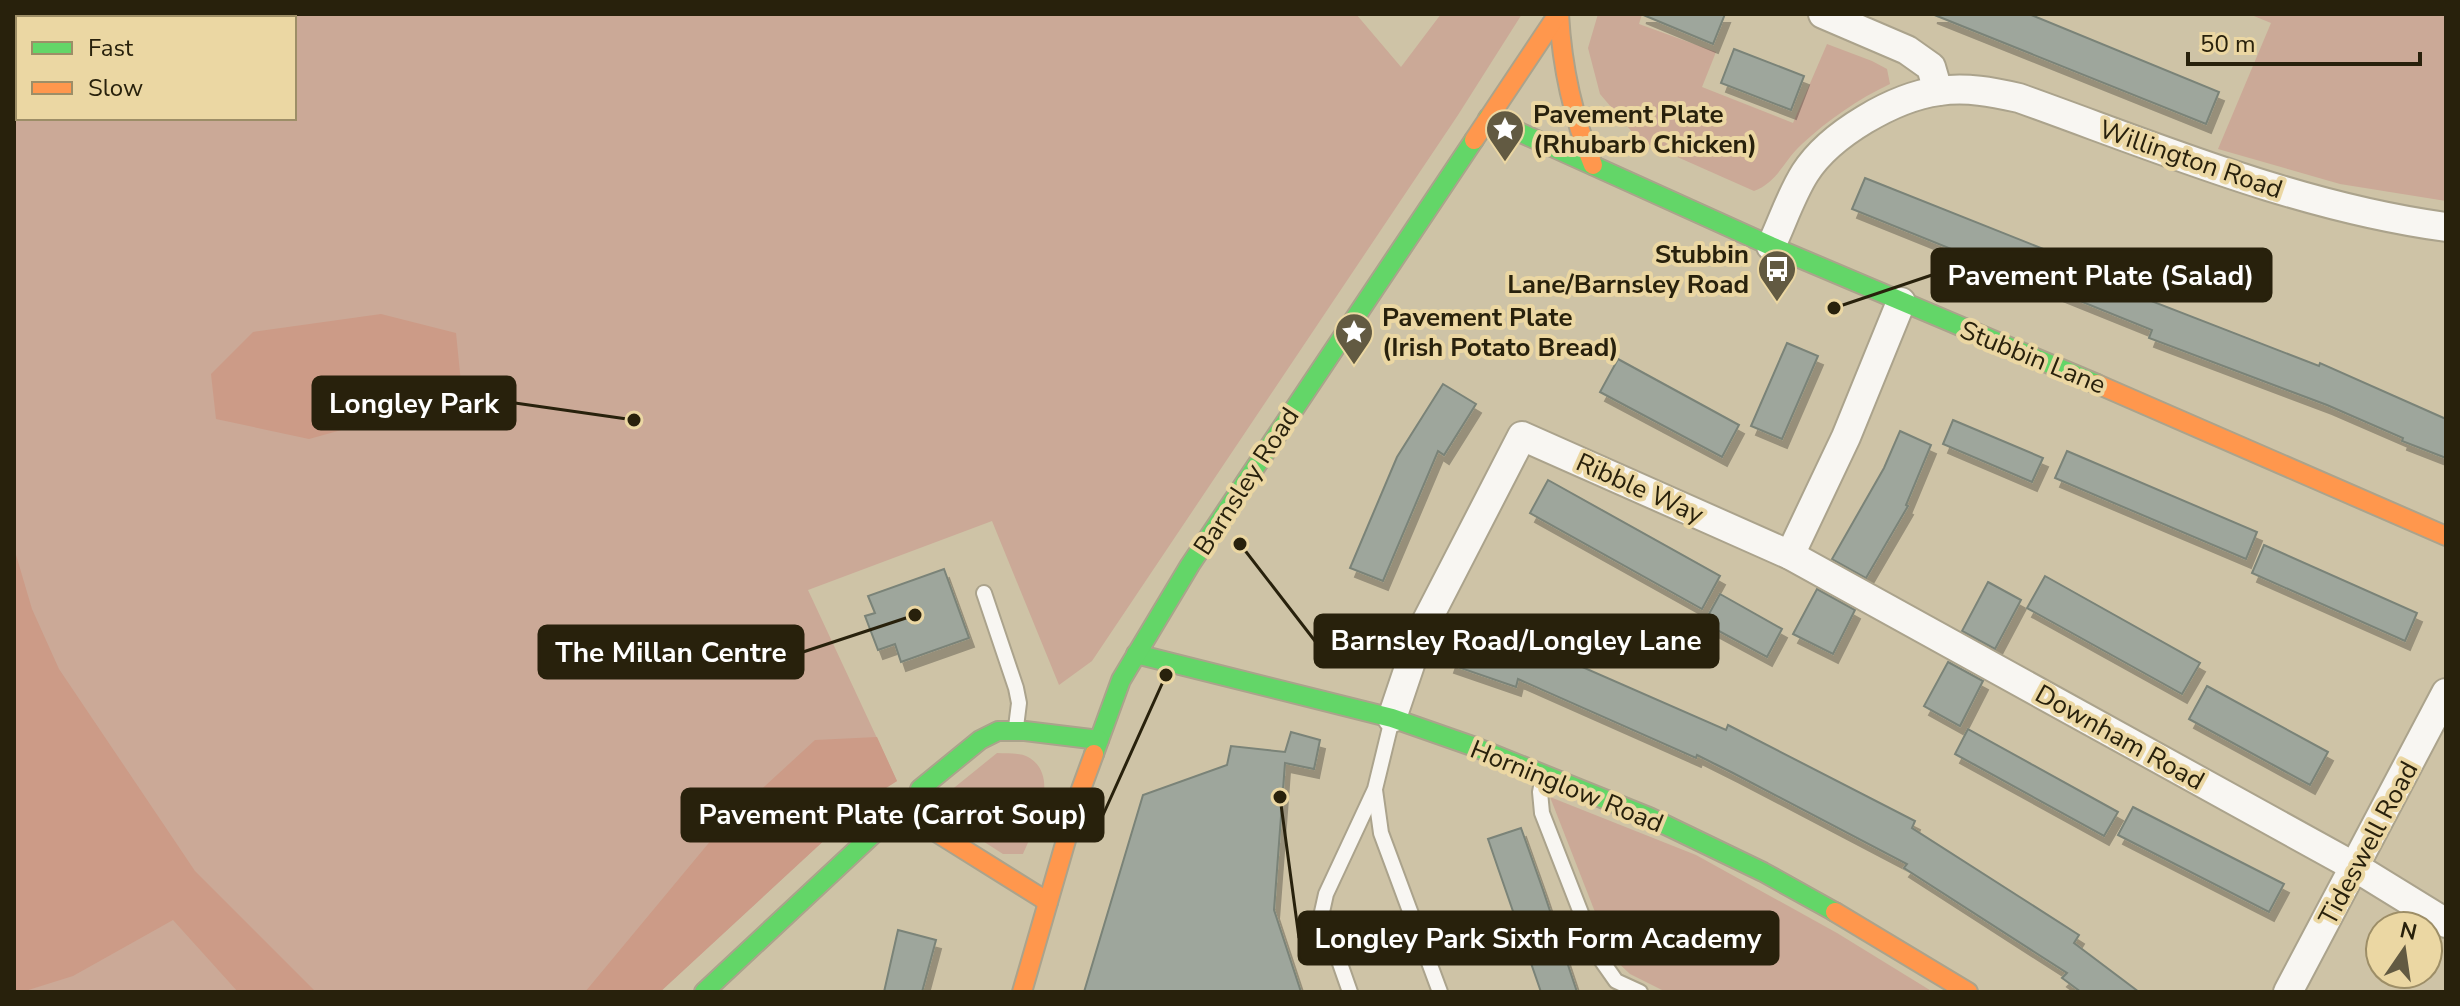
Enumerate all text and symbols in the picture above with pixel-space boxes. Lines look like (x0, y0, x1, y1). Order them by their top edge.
legend (16, 16, 296, 120)
scale bar (2188, 16, 2420, 66)
text: 50 m (2200, 28, 2256, 60)
text: Fast (88, 32, 134, 64)
text: Slow (88, 72, 143, 104)
place label: Pavement Plate (Rhubarb Chicken) (1533, 97, 1757, 162)
place icon: Pavement Plate (Rhubarb Chicken) (1484, 108, 1526, 163)
street label: Willington Road (2095, 112, 2287, 207)
place label: Stubbin Lane/Barnsley Road (1507, 237, 1749, 302)
bus stop icon: Stubbin Lane/Barnsley Road (1756, 248, 1798, 303)
callout: Pavement Plate (Salad) (1932, 249, 2271, 301)
text: Pavement Plate (Salad) (1948, 257, 2254, 295)
place label: Pavement Plate (Irish Potato Bread) (1382, 300, 1619, 365)
place icon: Pavement Plate (Irish Potato Bread) (1333, 311, 1375, 366)
street label: Stubbin Lane (1955, 312, 2111, 403)
callout: Longley Park (313, 377, 515, 429)
text: Longley Park (329, 385, 500, 423)
street label: Barnsley Road (1186, 401, 1307, 562)
street label: Ribble Way (1571, 445, 1710, 532)
callout: Barnsley Road/Longley Lane (1315, 615, 1718, 667)
text: Barnsley Road/Longley Lane (1330, 622, 1702, 660)
callout: The Millan Centre (539, 626, 803, 678)
text: The Millan Centre (555, 634, 787, 672)
street label: Downham Road (2029, 677, 2211, 798)
street label: Horninglow Road (1465, 732, 1669, 841)
street label: Tideswell Road (2311, 755, 2426, 931)
callout: Pavement Plate (Carrot Soup) (682, 789, 1103, 841)
text: Pavement Plate (Carrot Soup) (699, 796, 1087, 834)
north arrow (2364, 910, 2444, 990)
callout: Longley Park Sixth Form Academy (1299, 912, 1778, 964)
text: N (2397, 915, 2420, 948)
text: Longley Park Sixth Form Academy (1314, 920, 1762, 958)

